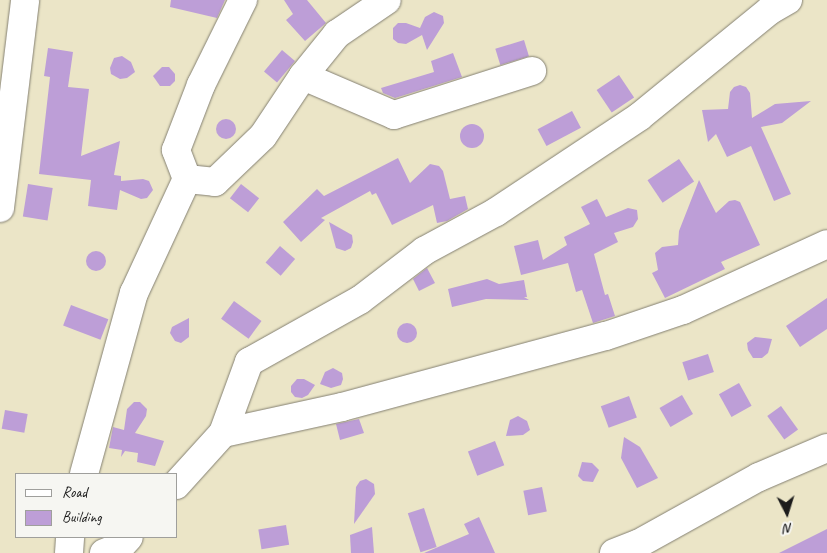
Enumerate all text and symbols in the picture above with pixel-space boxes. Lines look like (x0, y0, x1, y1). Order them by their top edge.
legend (15, 473, 178, 538)
text: Road (62, 483, 87, 502)
north arrow (762, 488, 812, 538)
text: Building (62, 508, 101, 527)
text: N (783, 520, 793, 537)

